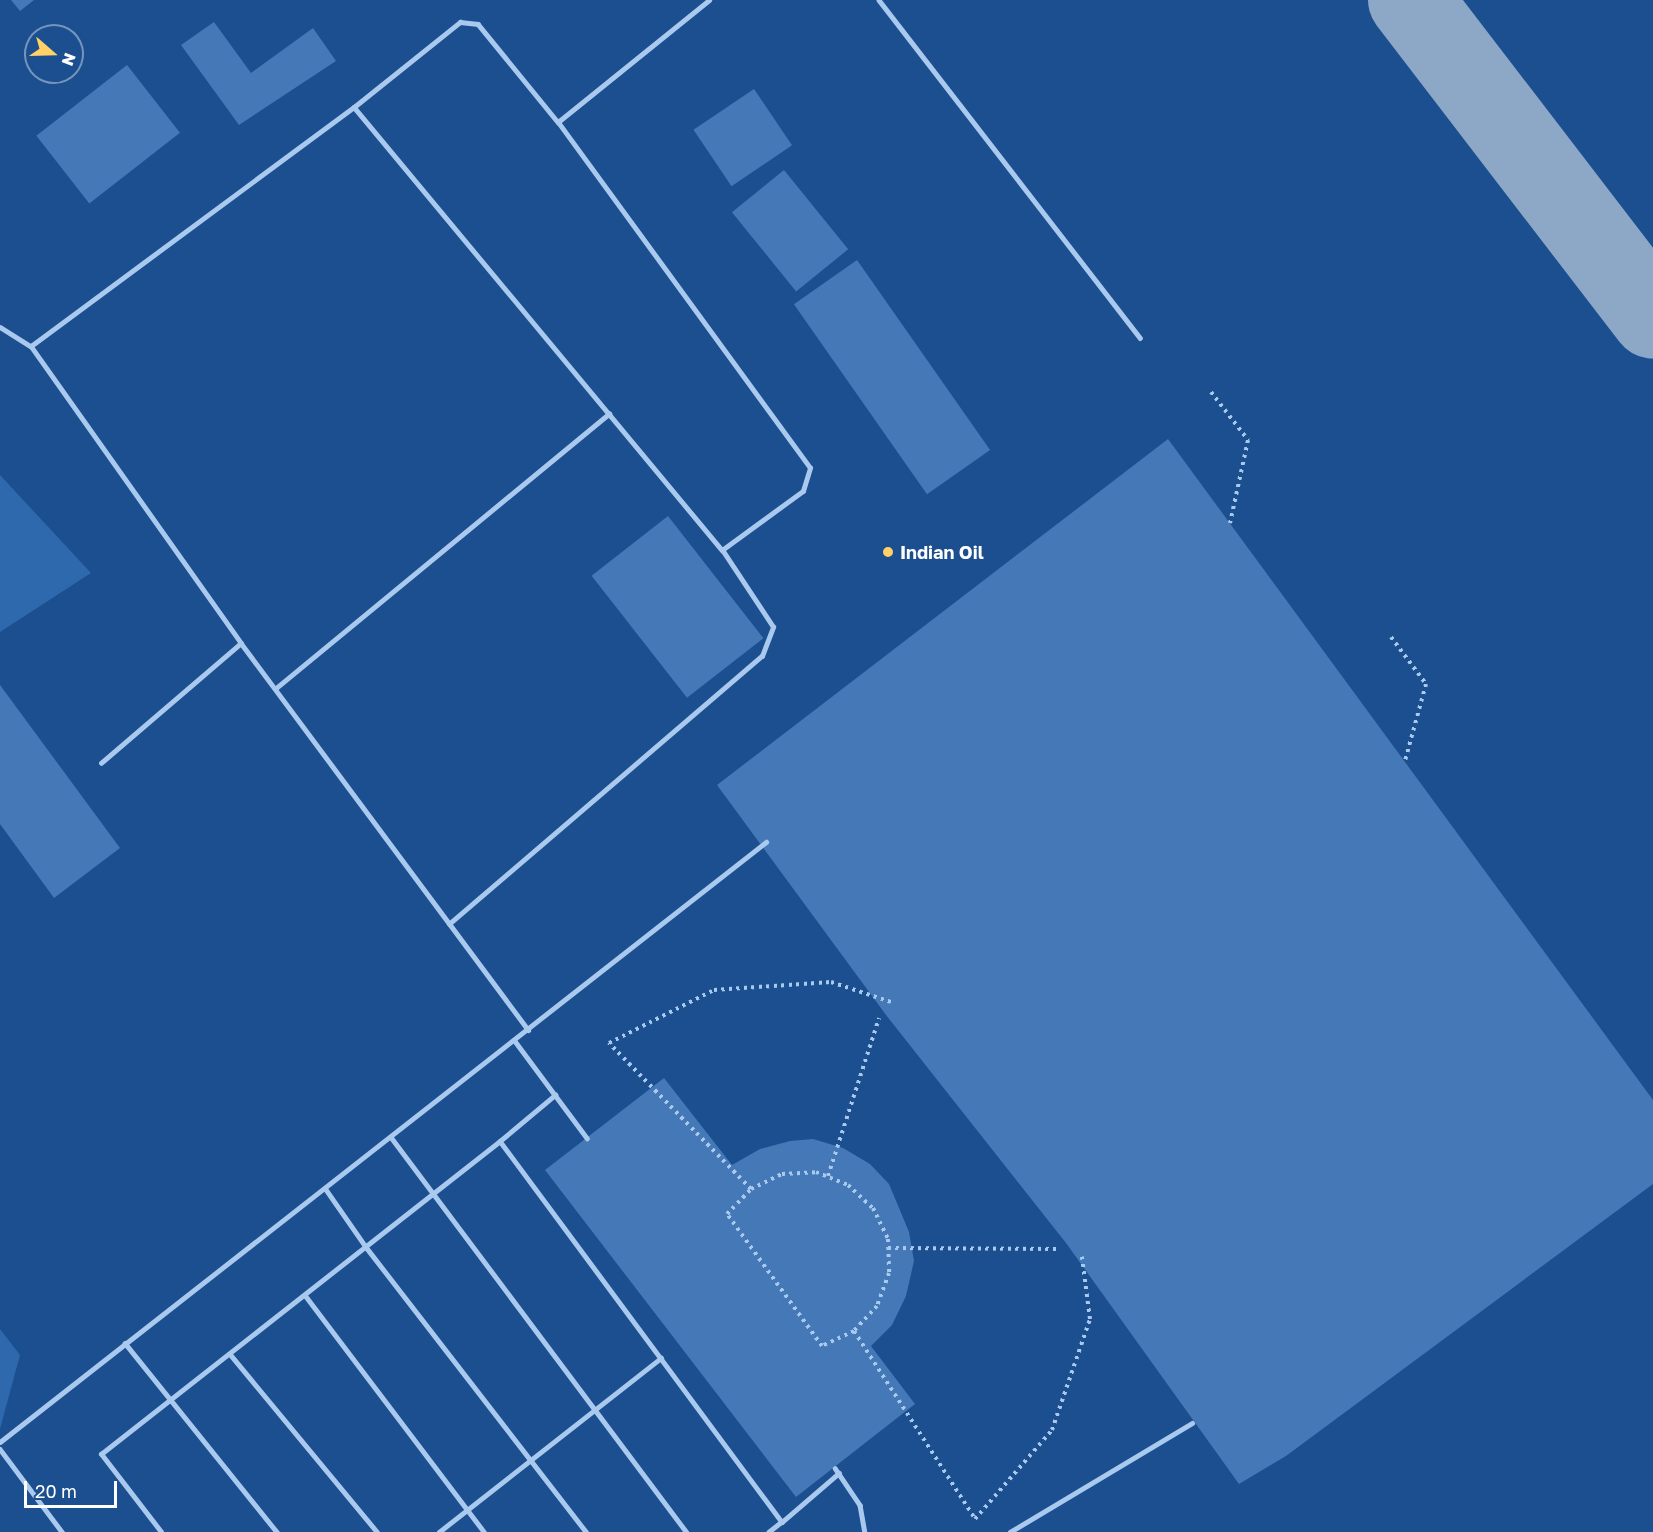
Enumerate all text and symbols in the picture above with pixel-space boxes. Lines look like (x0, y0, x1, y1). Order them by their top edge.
north arrow (24, 24, 84, 84)
text: N (58, 50, 81, 69)
place label: Indian Oil (900, 541, 984, 563)
marker: Indian Oil (881, 545, 895, 559)
scale bar (27, 1469, 120, 1507)
text: 20 m (35, 1480, 77, 1502)

